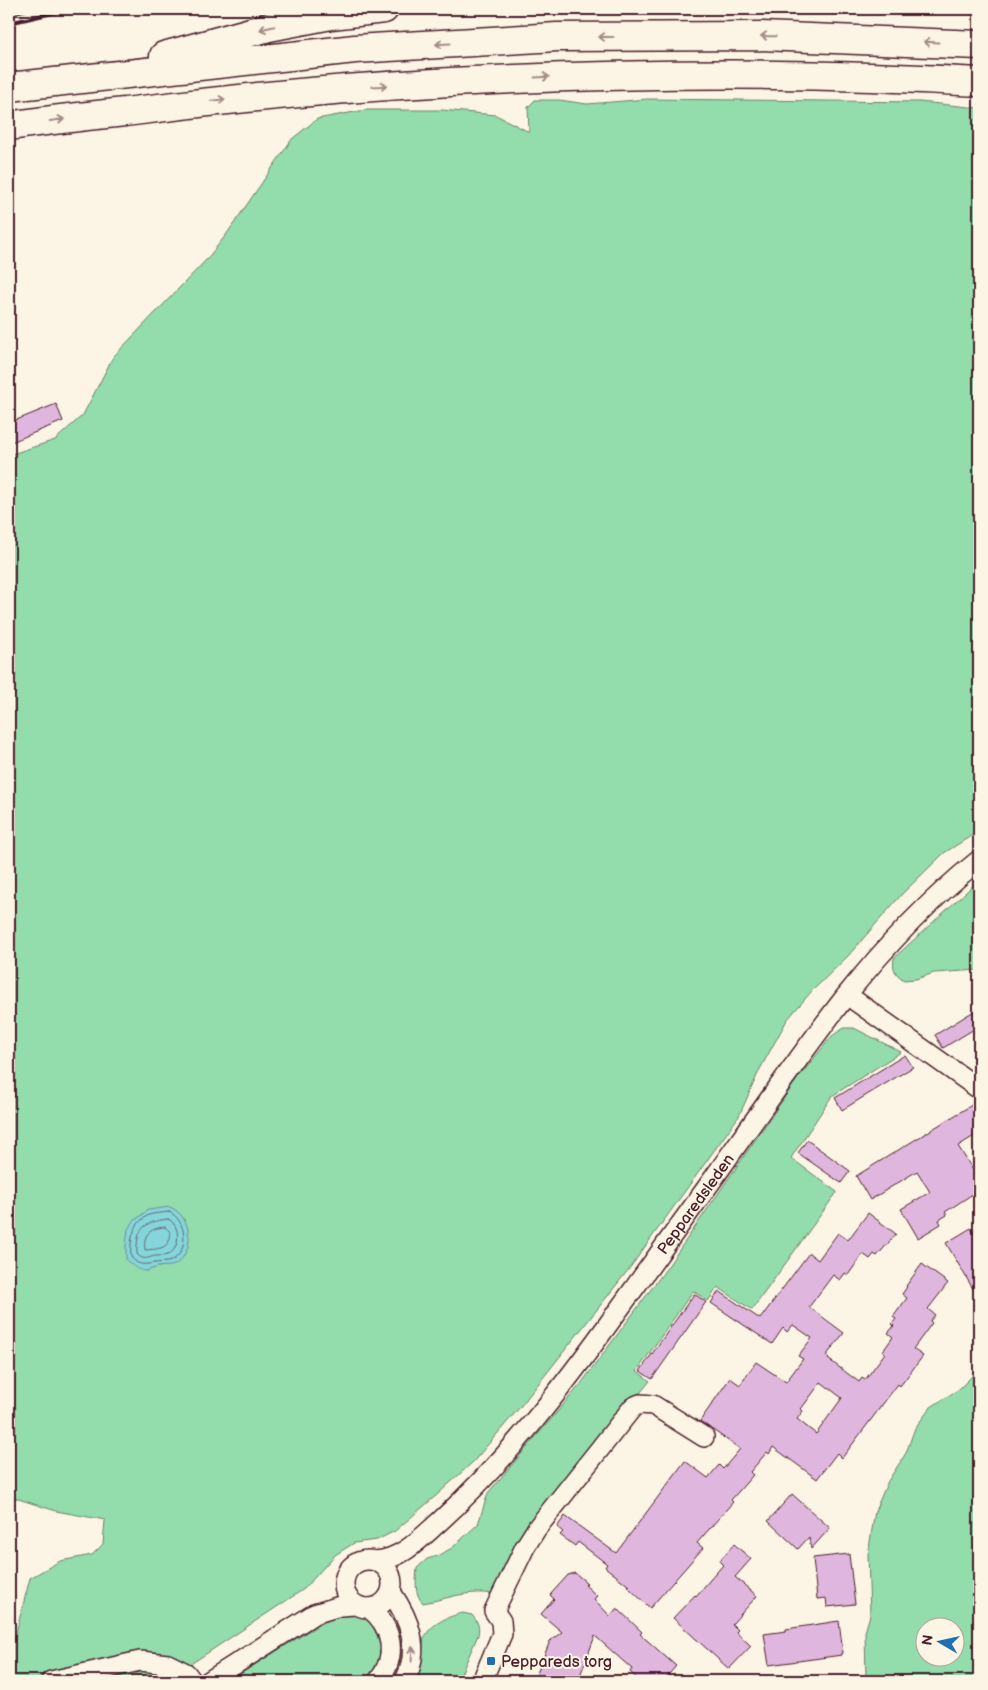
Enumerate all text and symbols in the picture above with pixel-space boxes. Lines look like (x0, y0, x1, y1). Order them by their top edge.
one-way arrow (260, 24, 276, 33)
one-way arrow (598, 32, 614, 42)
one-way arrow (760, 32, 776, 41)
one-way arrow (923, 37, 939, 46)
one-way arrow (436, 39, 452, 48)
one-way arrow (534, 73, 550, 82)
one-way arrow (372, 81, 388, 90)
one-way arrow (210, 96, 226, 105)
one-way arrow (49, 115, 65, 125)
street label: Pepparedsleden (654, 1151, 739, 1258)
north arrow (916, 1618, 966, 1668)
text: N (918, 1634, 937, 1647)
one-way arrow (408, 1647, 417, 1663)
place label: Peppareds torg (501, 1653, 612, 1672)
marker: Peppareds torg (485, 1655, 497, 1667)

